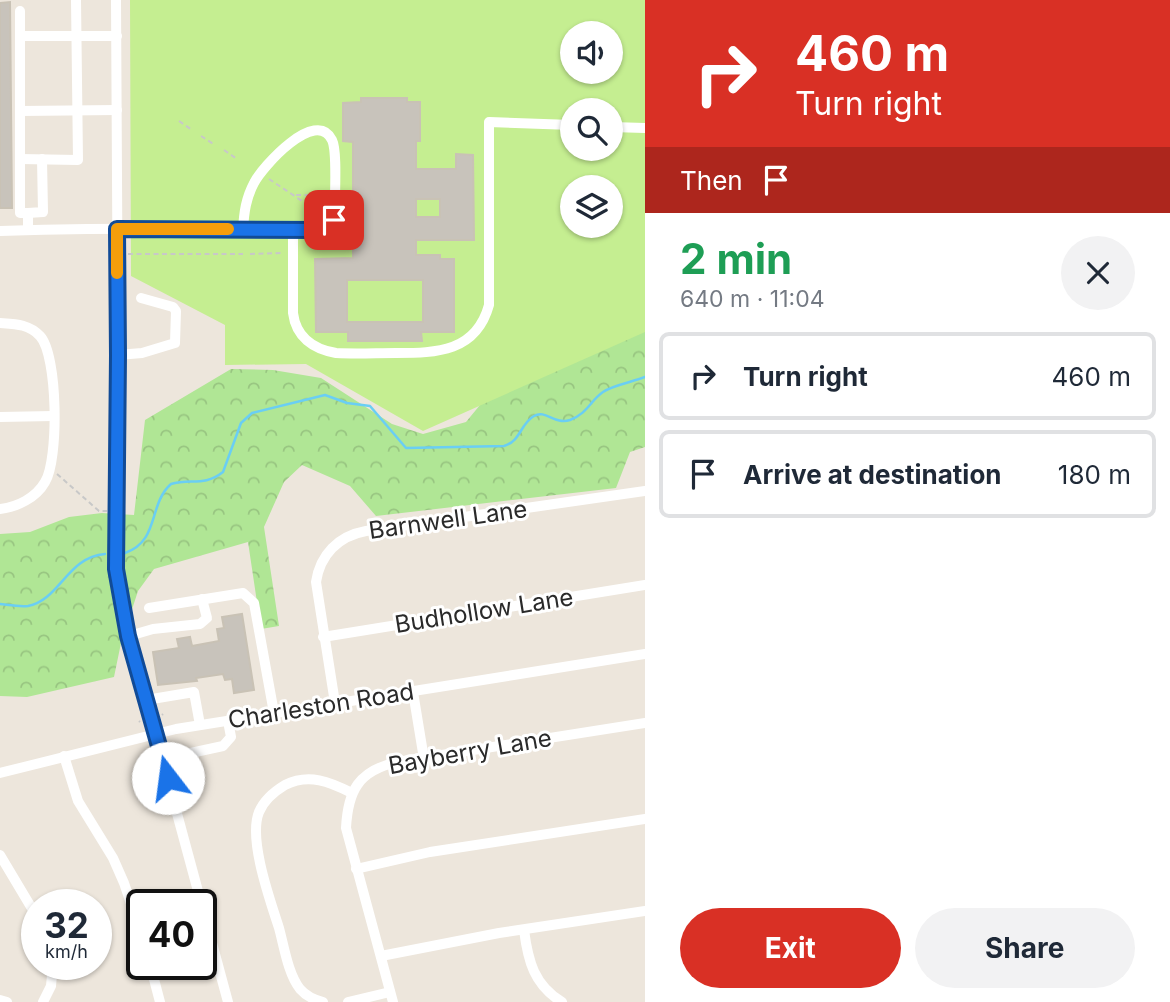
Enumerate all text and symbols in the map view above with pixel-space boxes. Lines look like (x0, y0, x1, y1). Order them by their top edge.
map controls (560, 21, 623, 238)
button: sound (560, 21, 623, 84)
text: 460 m (795, 24, 949, 83)
icon: right (680, 28, 771, 119)
text: Turn right (795, 84, 942, 123)
button: search (560, 98, 623, 161)
icon: arrive (757, 161, 795, 199)
text: Then (680, 165, 743, 196)
button: layers (560, 175, 623, 238)
pin (304, 190, 364, 250)
icon: arrive (315, 201, 353, 239)
text: 2 min (680, 233, 792, 284)
button: close (1061, 236, 1135, 310)
text: 640 m · 11:04 (680, 285, 825, 313)
icon: right (684, 357, 722, 395)
text: Turn right (743, 361, 868, 392)
text: 460 m (1052, 361, 1131, 392)
icon: arrive (684, 455, 722, 493)
text: Arrive at destination (743, 459, 1002, 490)
text: 180 m (1058, 459, 1131, 490)
street label: Barnwell Lane (367, 494, 529, 545)
street label: Budhollow Lane (393, 582, 575, 639)
street label: Charleston Road (226, 676, 416, 735)
street label: Bayberry Lane (386, 723, 554, 780)
position arrow (131, 741, 205, 815)
speed limit sign: 40 (126, 889, 217, 980)
text: 32 (44, 904, 89, 946)
button: Exit (680, 908, 901, 988)
button: Share (915, 908, 1135, 988)
text: km/h (45, 941, 88, 962)

